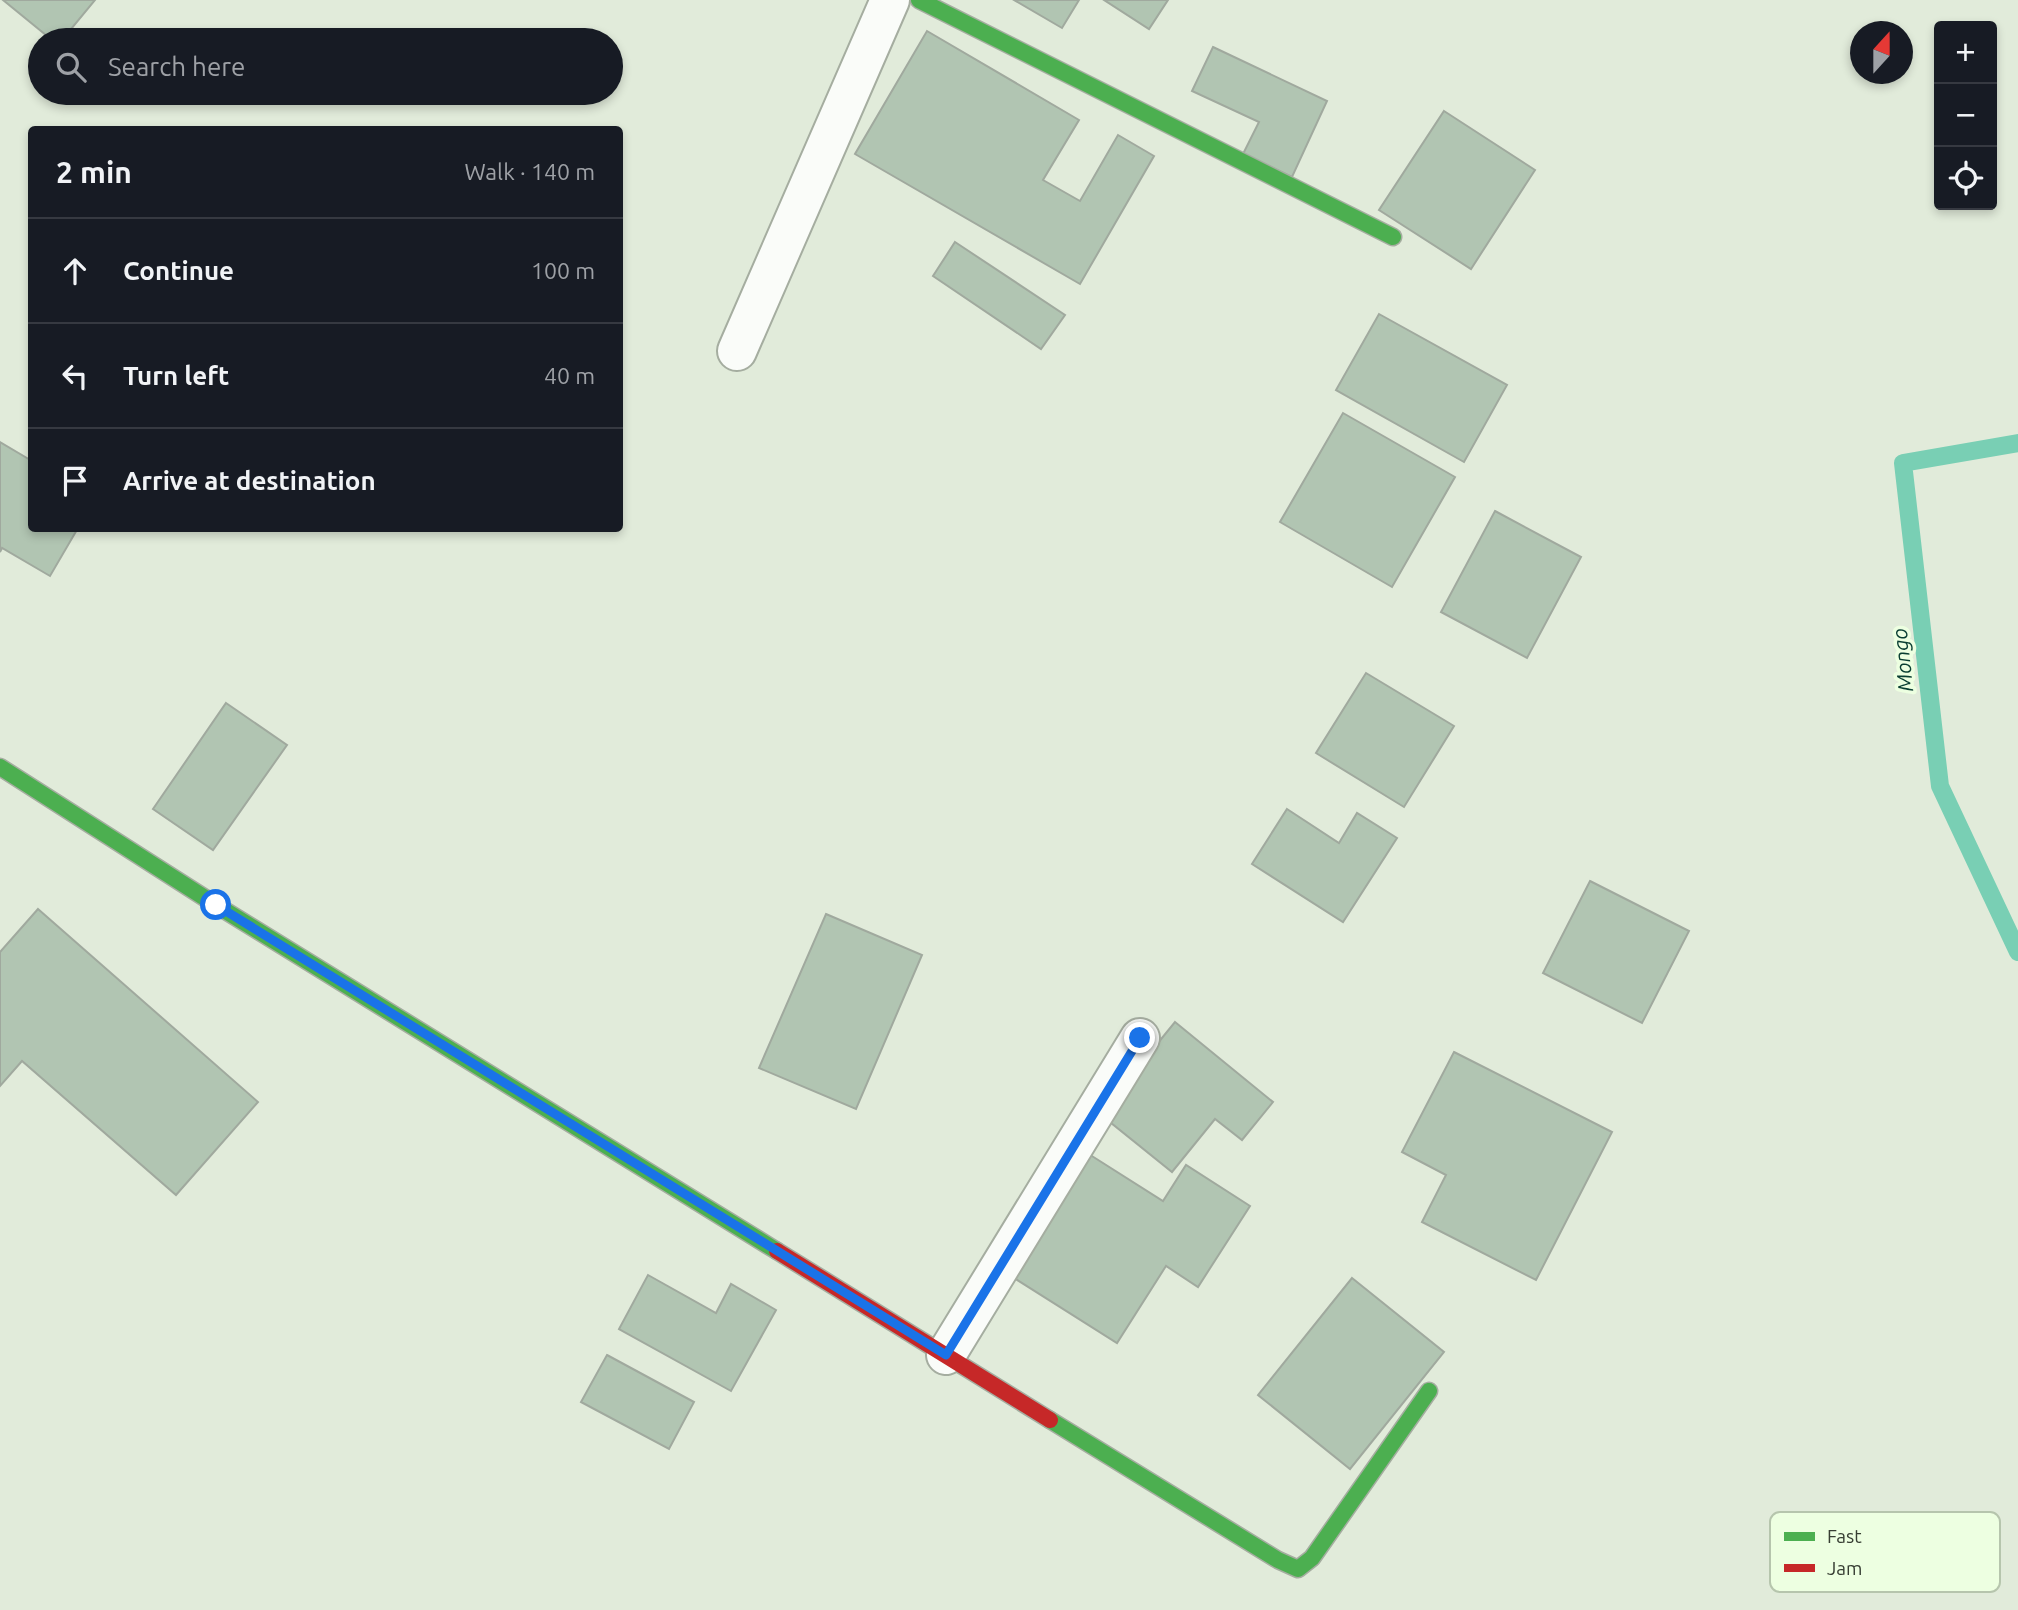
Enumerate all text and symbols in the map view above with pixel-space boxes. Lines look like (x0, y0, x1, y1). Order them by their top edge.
north arrow (1850, 21, 1913, 84)
map controls (1934, 21, 1997, 210)
button: + (1934, 21, 1997, 84)
search box (28, 28, 623, 105)
icon: search (52, 48, 90, 86)
text: Search here (108, 52, 245, 81)
button: − (1934, 84, 1997, 147)
button: locate (1934, 147, 1997, 210)
text: 2 min (56, 155, 132, 189)
text: Walk · 140 m (464, 159, 595, 184)
icon: ahead (56, 252, 94, 290)
text: Continue (123, 256, 234, 285)
text: 100 m (531, 258, 595, 283)
icon: left (56, 357, 94, 395)
text: Turn left (123, 361, 229, 390)
text: 40 m (544, 363, 595, 388)
icon: arrive (56, 462, 94, 500)
text: Arrive at destination (123, 466, 376, 495)
water label: Mongo (1887, 627, 1917, 693)
route start (200, 889, 231, 920)
route end (1124, 1022, 1155, 1053)
legend (1770, 1512, 2000, 1592)
text: Fast (1827, 1525, 1862, 1547)
text: Jam (1827, 1557, 1863, 1579)

